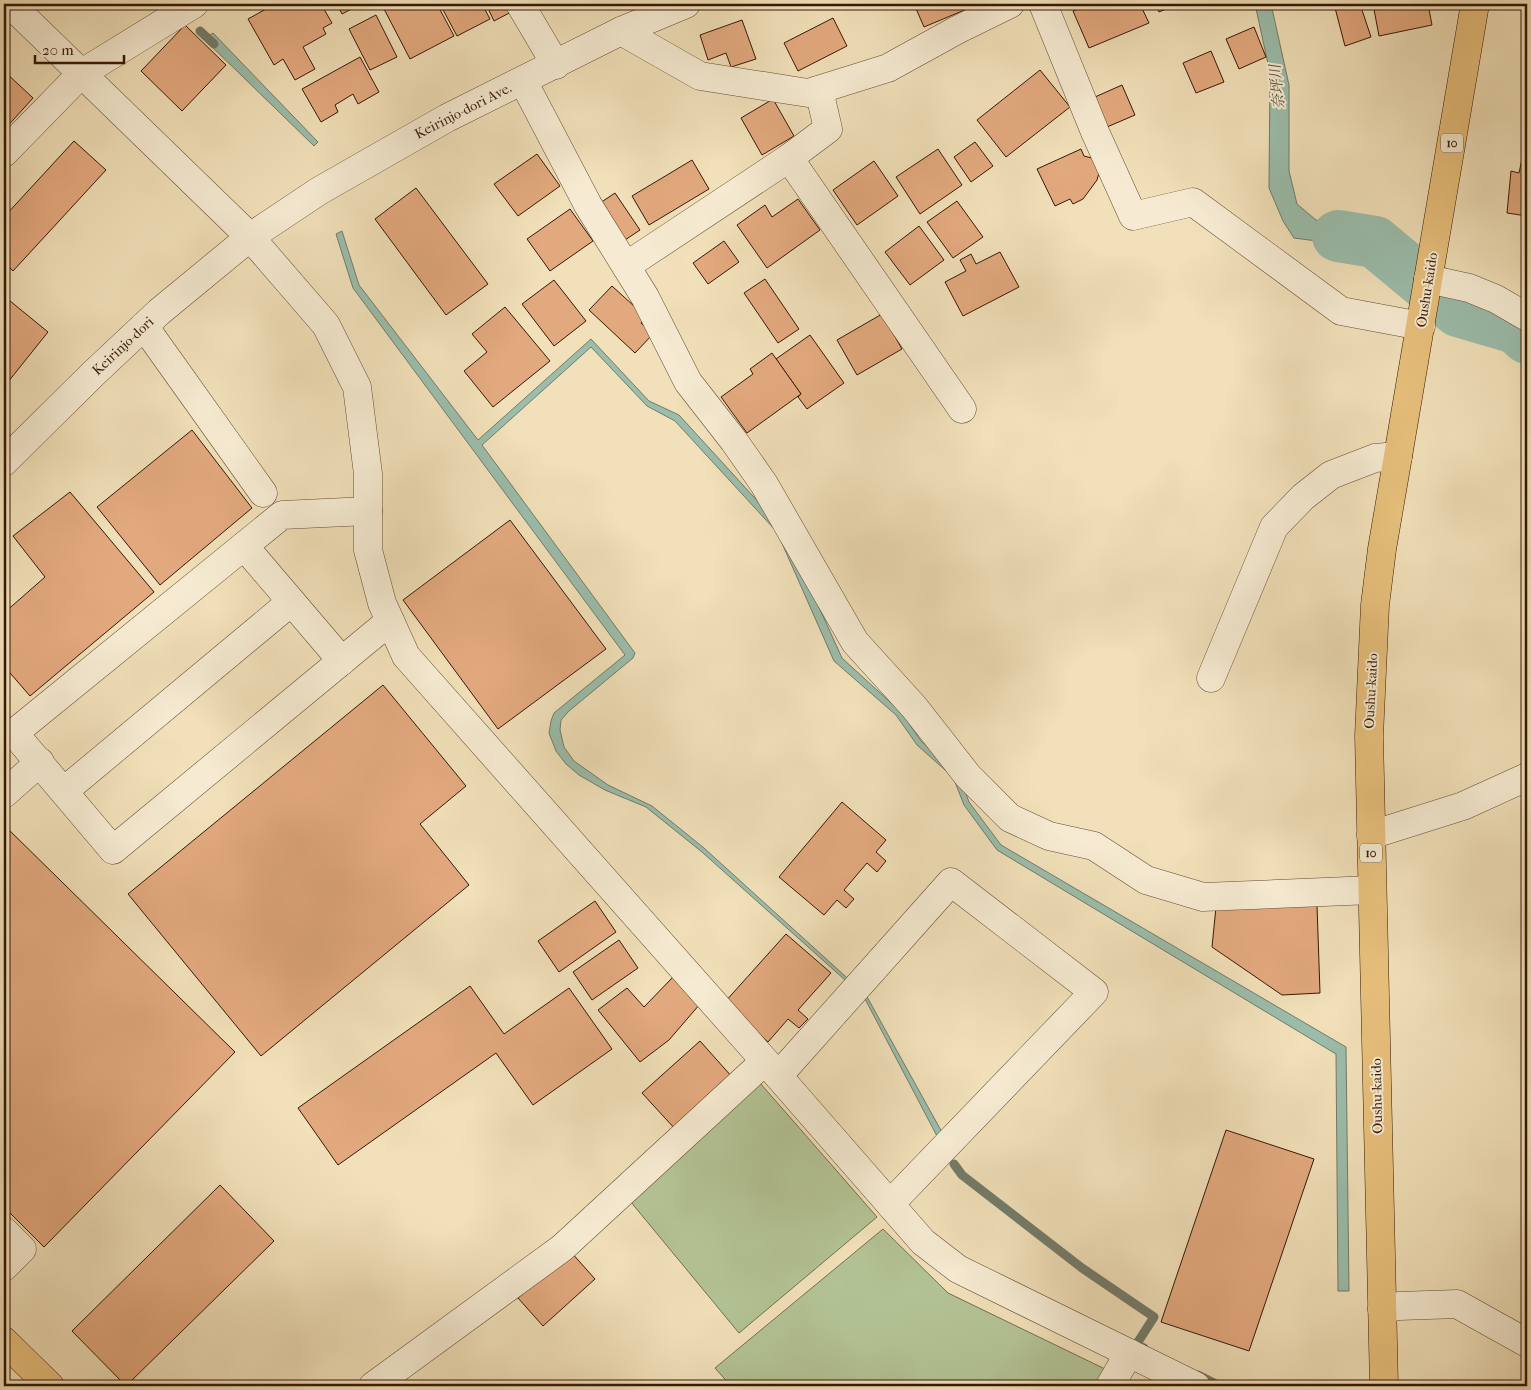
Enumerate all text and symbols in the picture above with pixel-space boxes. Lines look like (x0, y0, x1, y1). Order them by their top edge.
scale bar (35, 32, 124, 64)
text: 20 m (42, 41, 74, 59)
water label: 奈坪川 (1265, 62, 1288, 110)
street label: Keirinjo-dori Ave. (412, 79, 514, 143)
road number: 10 (1441, 134, 1463, 152)
street label: Oushu-kaido (1413, 251, 1441, 329)
street label: Keirinjo-dori (89, 313, 157, 379)
street label: Oushu-kaido (1361, 653, 1381, 729)
road number: 10 (1360, 844, 1382, 862)
street label: Oushu-kaido (1368, 1058, 1386, 1134)

